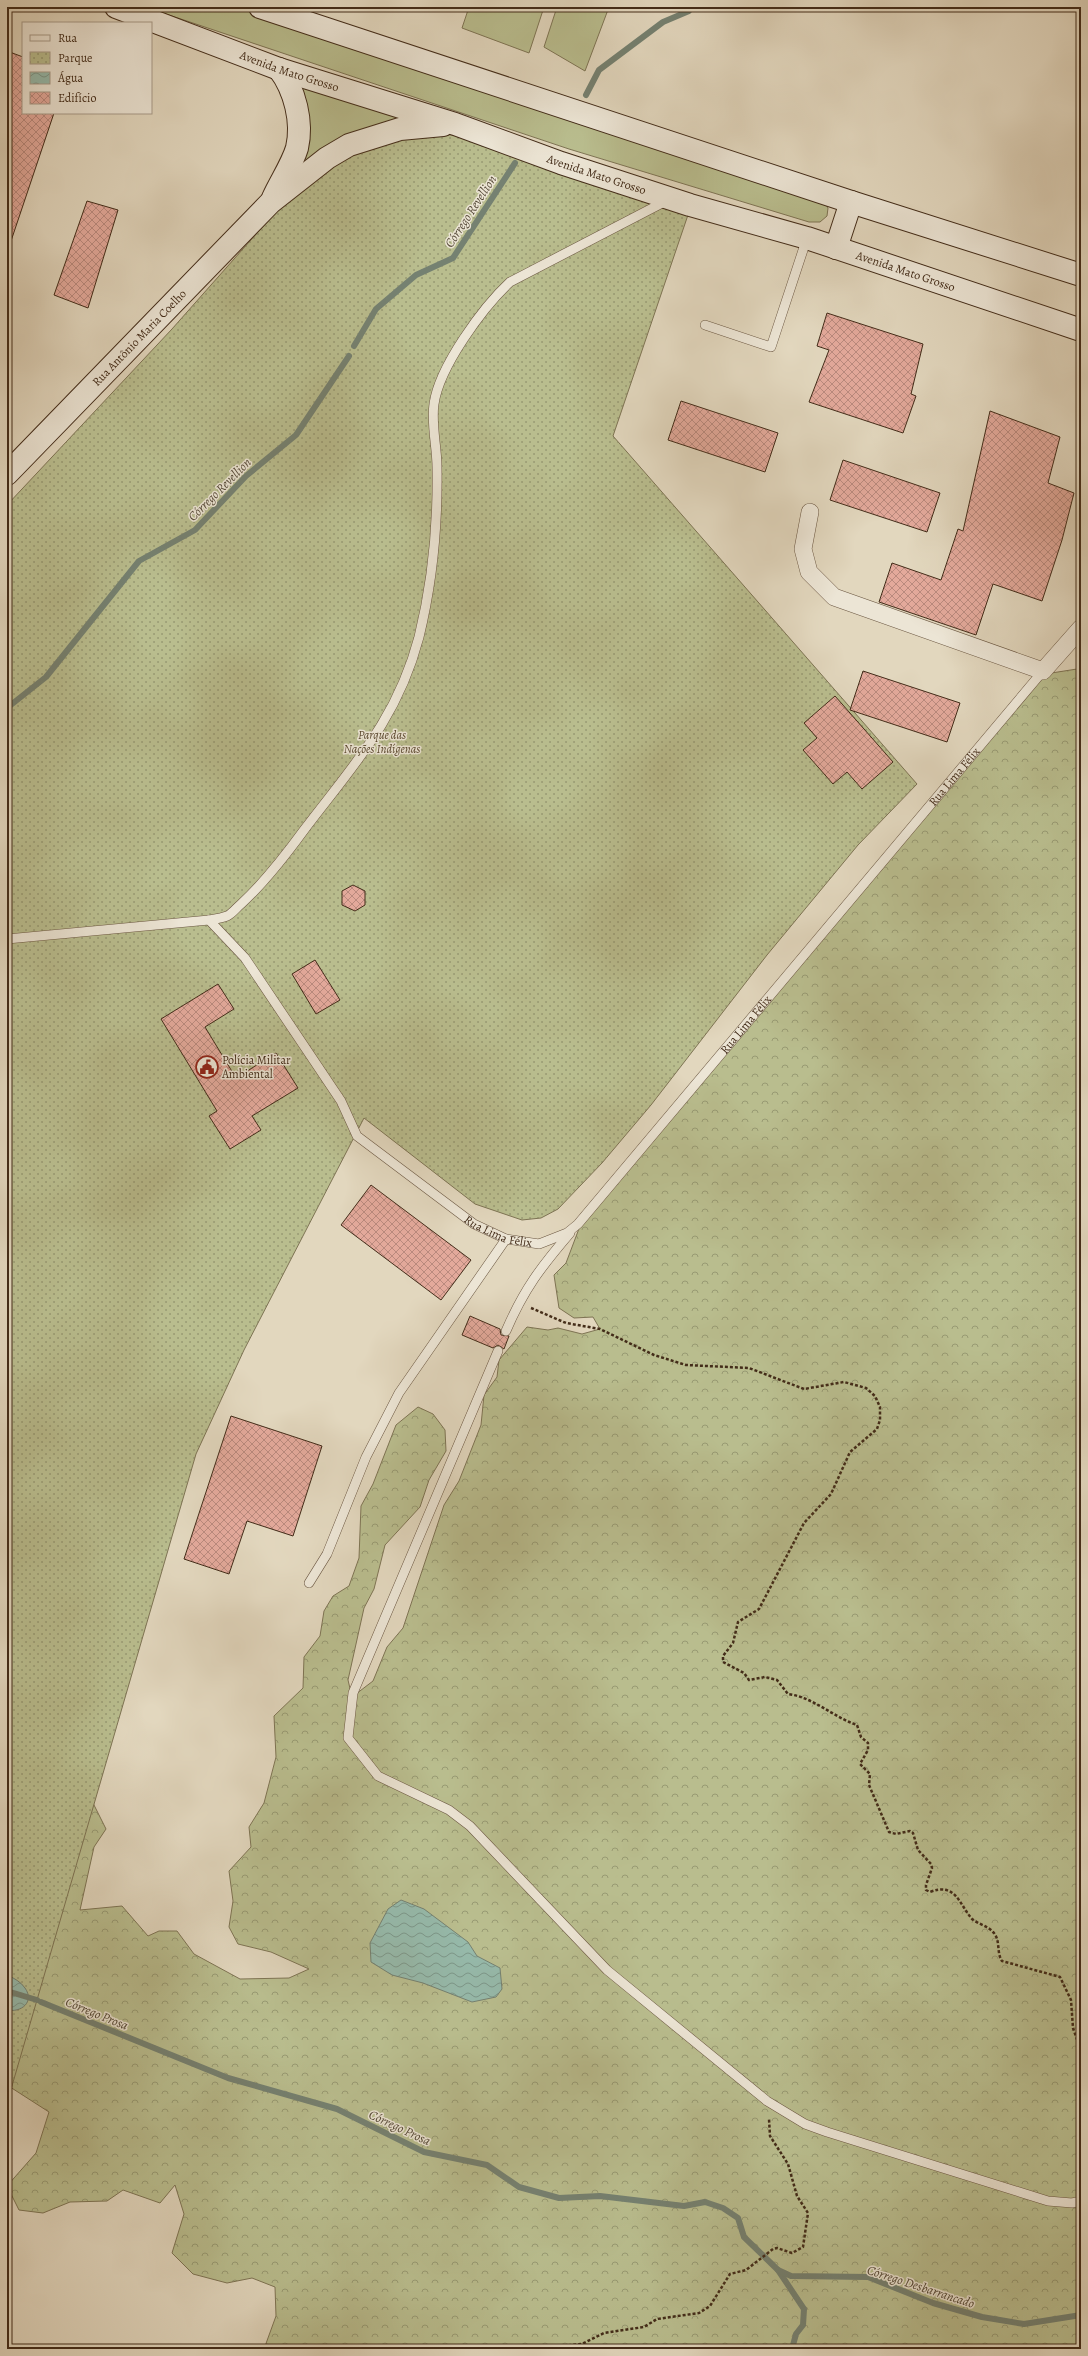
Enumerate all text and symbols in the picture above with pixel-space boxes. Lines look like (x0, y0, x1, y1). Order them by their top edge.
legend (22, 22, 152, 114)
text: Rua (58, 30, 77, 46)
street label: Avenida Mato Grosso (237, 47, 341, 95)
text: Parque (58, 50, 93, 66)
text: Água (57, 70, 84, 86)
text: Edifício (58, 90, 96, 106)
street label: Avenida Mato Grosso (544, 150, 648, 198)
water label: Córrego Revellion (441, 172, 500, 251)
street label: Avenida Mato Grosso (853, 247, 957, 295)
street label: Rua Antônio Maria Coelho (89, 286, 190, 389)
water label: Córrego Revellion (184, 454, 255, 525)
park label: Parque das Nações Indígenas (344, 727, 420, 757)
street label: Rua Lima Félix (925, 744, 984, 809)
street label: Rua Lima Félix (716, 992, 775, 1057)
place label: Polícia Militar Ambiental (221, 1052, 291, 1082)
public building icon: Polícia Militar Ambiental (194, 1054, 220, 1080)
street label: Rua Lima Félix (461, 1211, 533, 1251)
water label: Córrego Prosa (63, 1993, 131, 2034)
water label: Córrego Prosa (366, 2106, 433, 2149)
water label: Córrego Desbarrancado (865, 2261, 977, 2312)

